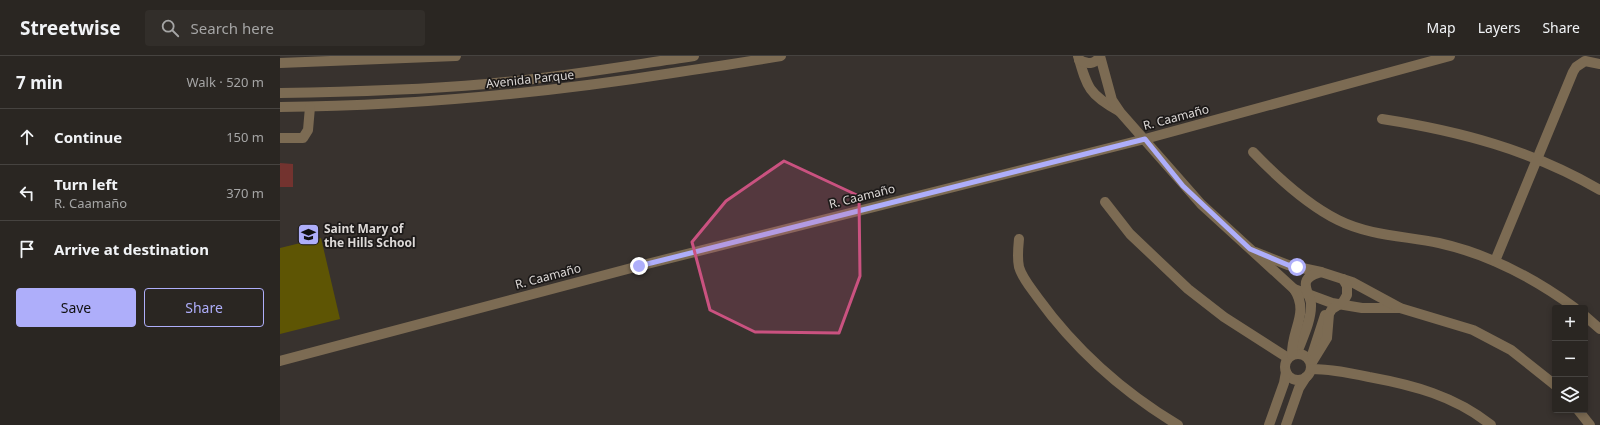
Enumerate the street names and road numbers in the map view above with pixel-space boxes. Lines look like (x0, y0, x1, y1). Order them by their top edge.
street label: Avenida Parque (485, 66, 575, 92)
street label: R. Caamaño (1141, 100, 1211, 134)
street label: R. Caamaño (827, 180, 897, 212)
street label: R. Caamaño (513, 259, 583, 293)

